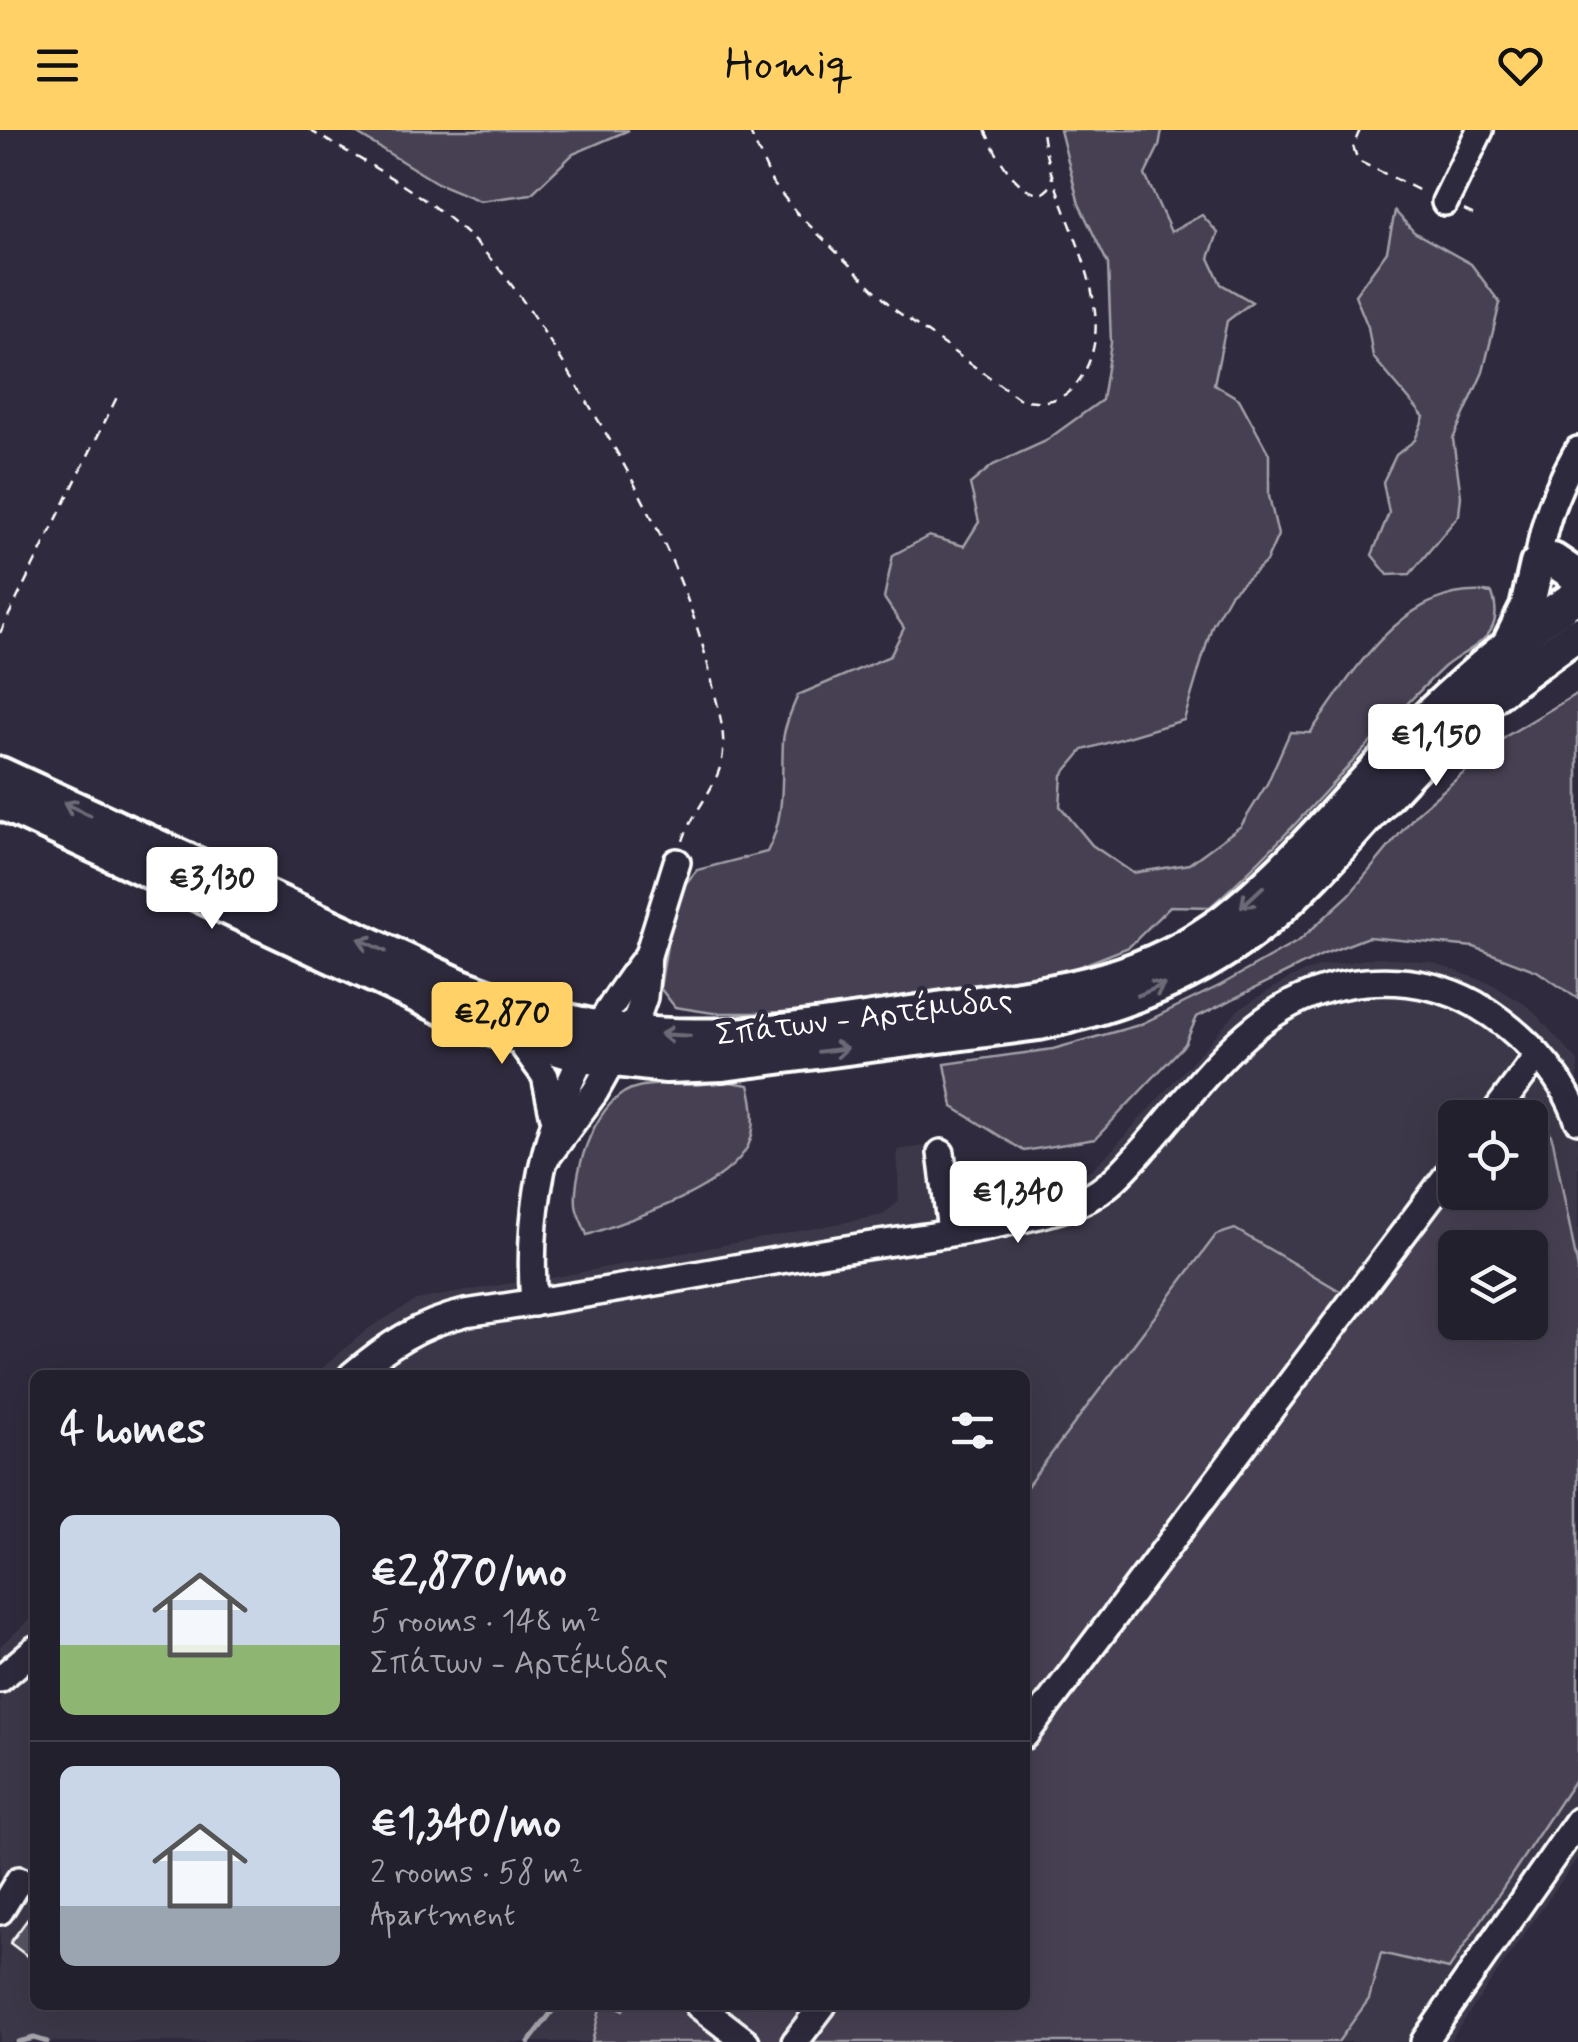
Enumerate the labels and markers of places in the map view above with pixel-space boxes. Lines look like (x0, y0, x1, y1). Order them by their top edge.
pin: €1,150 (1355, 704, 1517, 789)
pin: €3,130 (131, 847, 293, 932)
pin: €2,870 (421, 982, 583, 1067)
pin: €1,340 (937, 1161, 1099, 1246)

